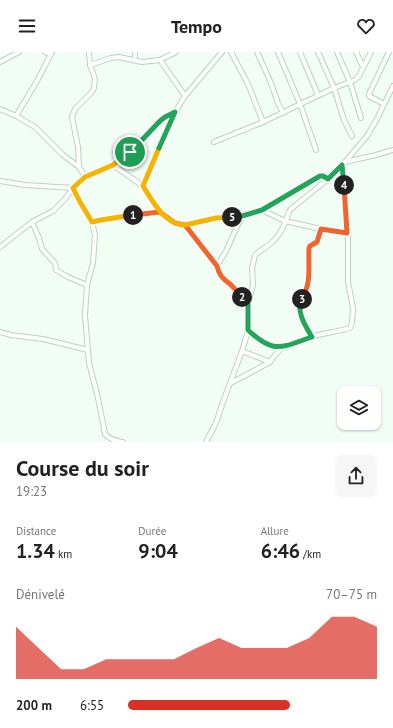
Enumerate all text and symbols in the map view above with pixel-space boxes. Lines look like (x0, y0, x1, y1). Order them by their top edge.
icon: menu (16, 15, 38, 37)
text: Tempo (171, 15, 222, 38)
icon: heart (355, 15, 377, 37)
pin (113, 135, 147, 169)
icon: arrive (119, 141, 141, 163)
pin: 4 (334, 175, 354, 195)
text: 4 (341, 178, 347, 192)
pin: 1 (123, 205, 143, 225)
pin: 5 (222, 207, 242, 227)
text: 1 (130, 208, 136, 222)
text: 5 (229, 210, 235, 224)
pin: 2 (232, 287, 252, 307)
pin: 3 (292, 289, 312, 309)
text: 2 (239, 290, 245, 304)
text: 3 (299, 292, 305, 306)
map controls (337, 386, 381, 430)
button: layers (337, 386, 381, 430)
text: Course du soir (16, 454, 149, 482)
button: share (335, 455, 377, 497)
text: 19:23 (16, 483, 47, 500)
text: Distance (16, 524, 56, 538)
text: Durée (138, 524, 166, 538)
text: Allure (261, 524, 289, 538)
text: 1.34 (16, 538, 55, 564)
text: 9:04 (138, 538, 178, 564)
text: 6:46 (261, 538, 300, 564)
text: km (55, 547, 72, 561)
text: /km (300, 547, 321, 561)
text: Dénivelé (16, 586, 65, 603)
text: 70–75 m (326, 586, 377, 603)
text: 200 m (16, 697, 52, 714)
text: 6:55 (80, 697, 104, 714)

